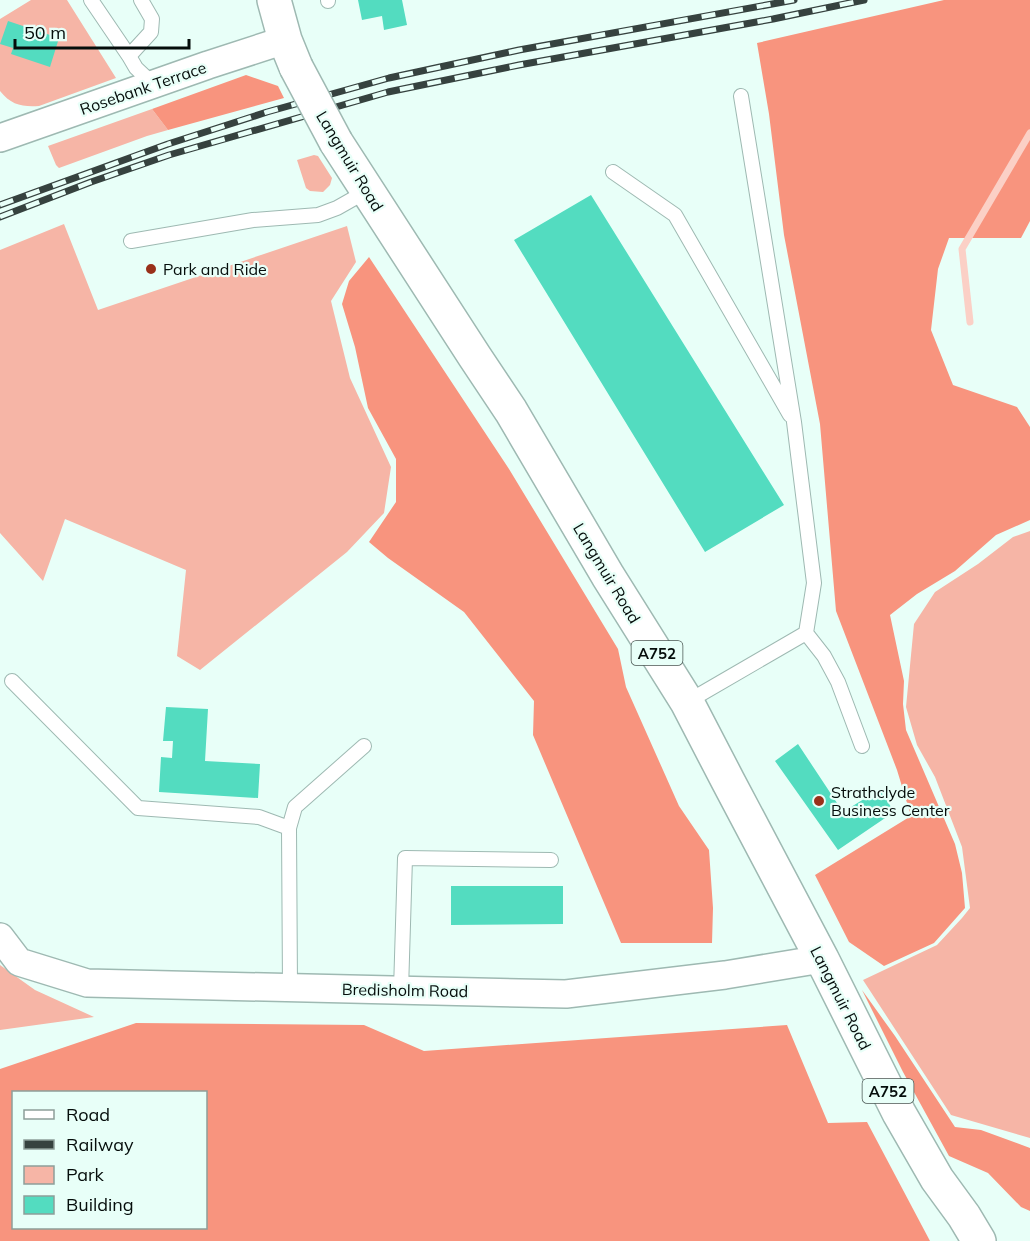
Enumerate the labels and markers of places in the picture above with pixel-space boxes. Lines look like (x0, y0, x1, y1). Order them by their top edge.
place label: Park and Ride (163, 259, 267, 279)
marker: Park and Ride (144, 262, 158, 276)
place label: Strathclyde Business Center (831, 782, 950, 820)
marker: Strathclyde Business Center (812, 794, 826, 808)

